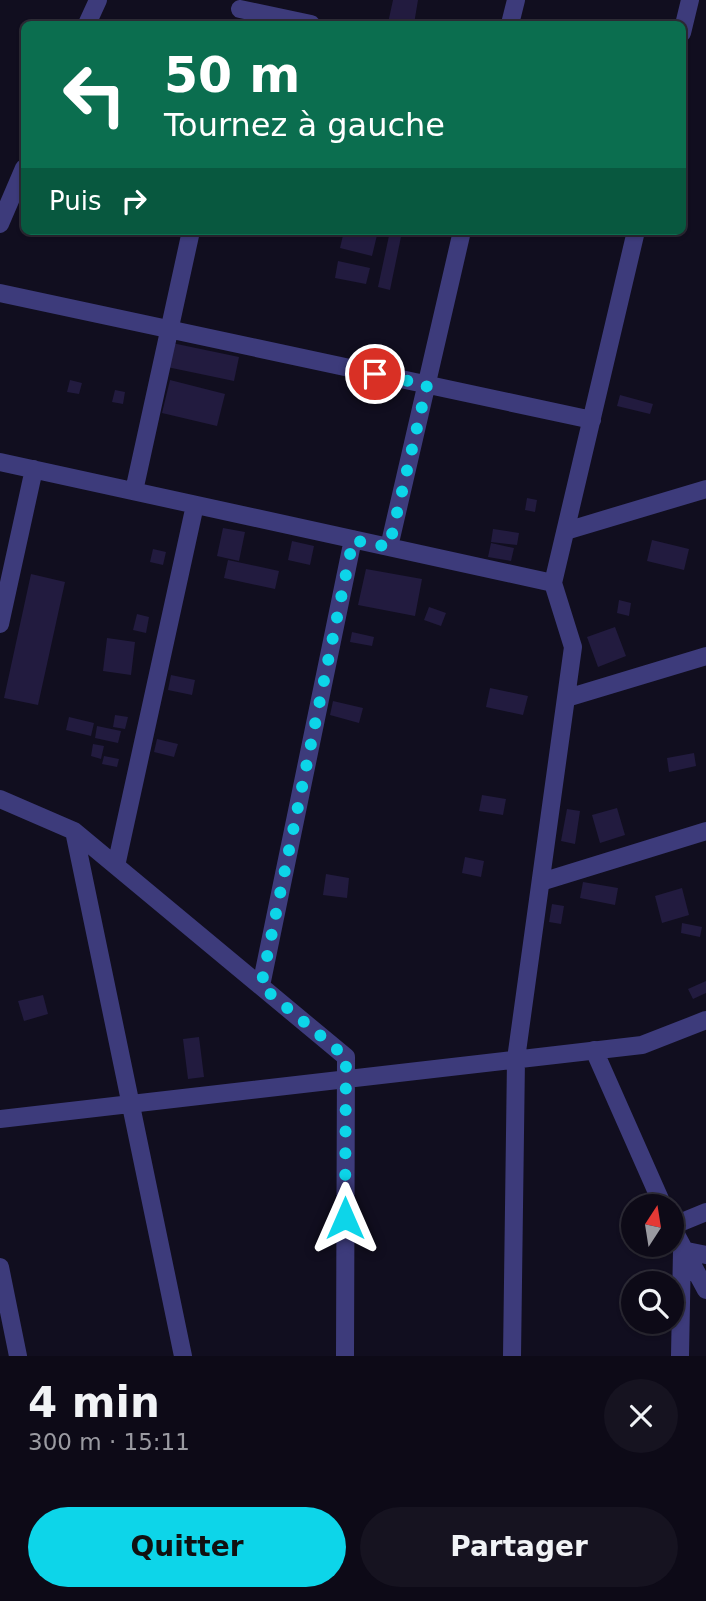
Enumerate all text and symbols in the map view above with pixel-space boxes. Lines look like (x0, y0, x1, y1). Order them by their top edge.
text: 50 m (164, 47, 300, 104)
icon: left (49, 49, 140, 140)
text: Tournez à gauche (164, 106, 445, 144)
icon: right (115, 182, 153, 220)
text: Puis (49, 186, 101, 216)
pin (345, 344, 405, 404)
icon: arrive (356, 355, 394, 393)
position arrow (308, 1181, 382, 1255)
north arrow (621, 1194, 684, 1256)
map controls (621, 1194, 684, 1334)
button: search (621, 1271, 684, 1334)
text: 4 min (28, 1378, 160, 1427)
button: close (604, 1379, 678, 1453)
text: 300 m · 15:11 (28, 1429, 190, 1455)
button: Quitter (28, 1507, 346, 1587)
button: Partager (360, 1507, 678, 1587)

